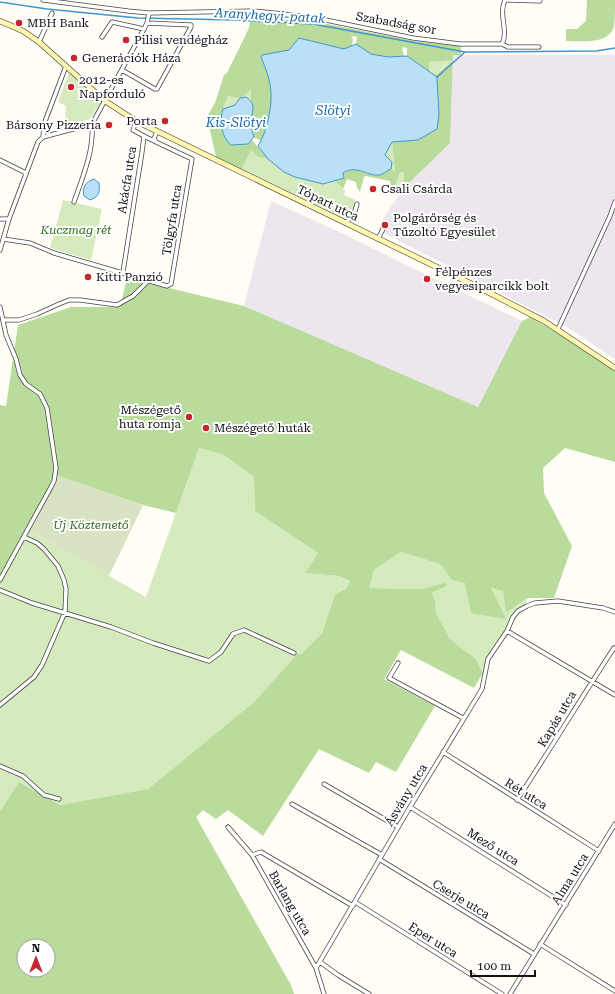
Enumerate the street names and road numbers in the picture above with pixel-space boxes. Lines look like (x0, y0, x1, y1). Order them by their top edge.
street label: Szabadság sor (355, 9, 437, 37)
street label: Akácfa utca (115, 145, 139, 215)
street label: Tópart utca (295, 182, 361, 224)
street label: Tölgyfa utca (159, 183, 185, 256)
street label: Kapás utca (535, 688, 579, 750)
street label: Ásvány utca (382, 761, 430, 829)
street label: Rét utca (502, 776, 550, 813)
street label: Mező utca (464, 825, 522, 869)
street label: Alma utca (549, 850, 592, 907)
street label: Barlang utca (266, 868, 314, 938)
street label: Cserje utca (430, 876, 493, 922)
street label: Eper utca (406, 919, 461, 961)

